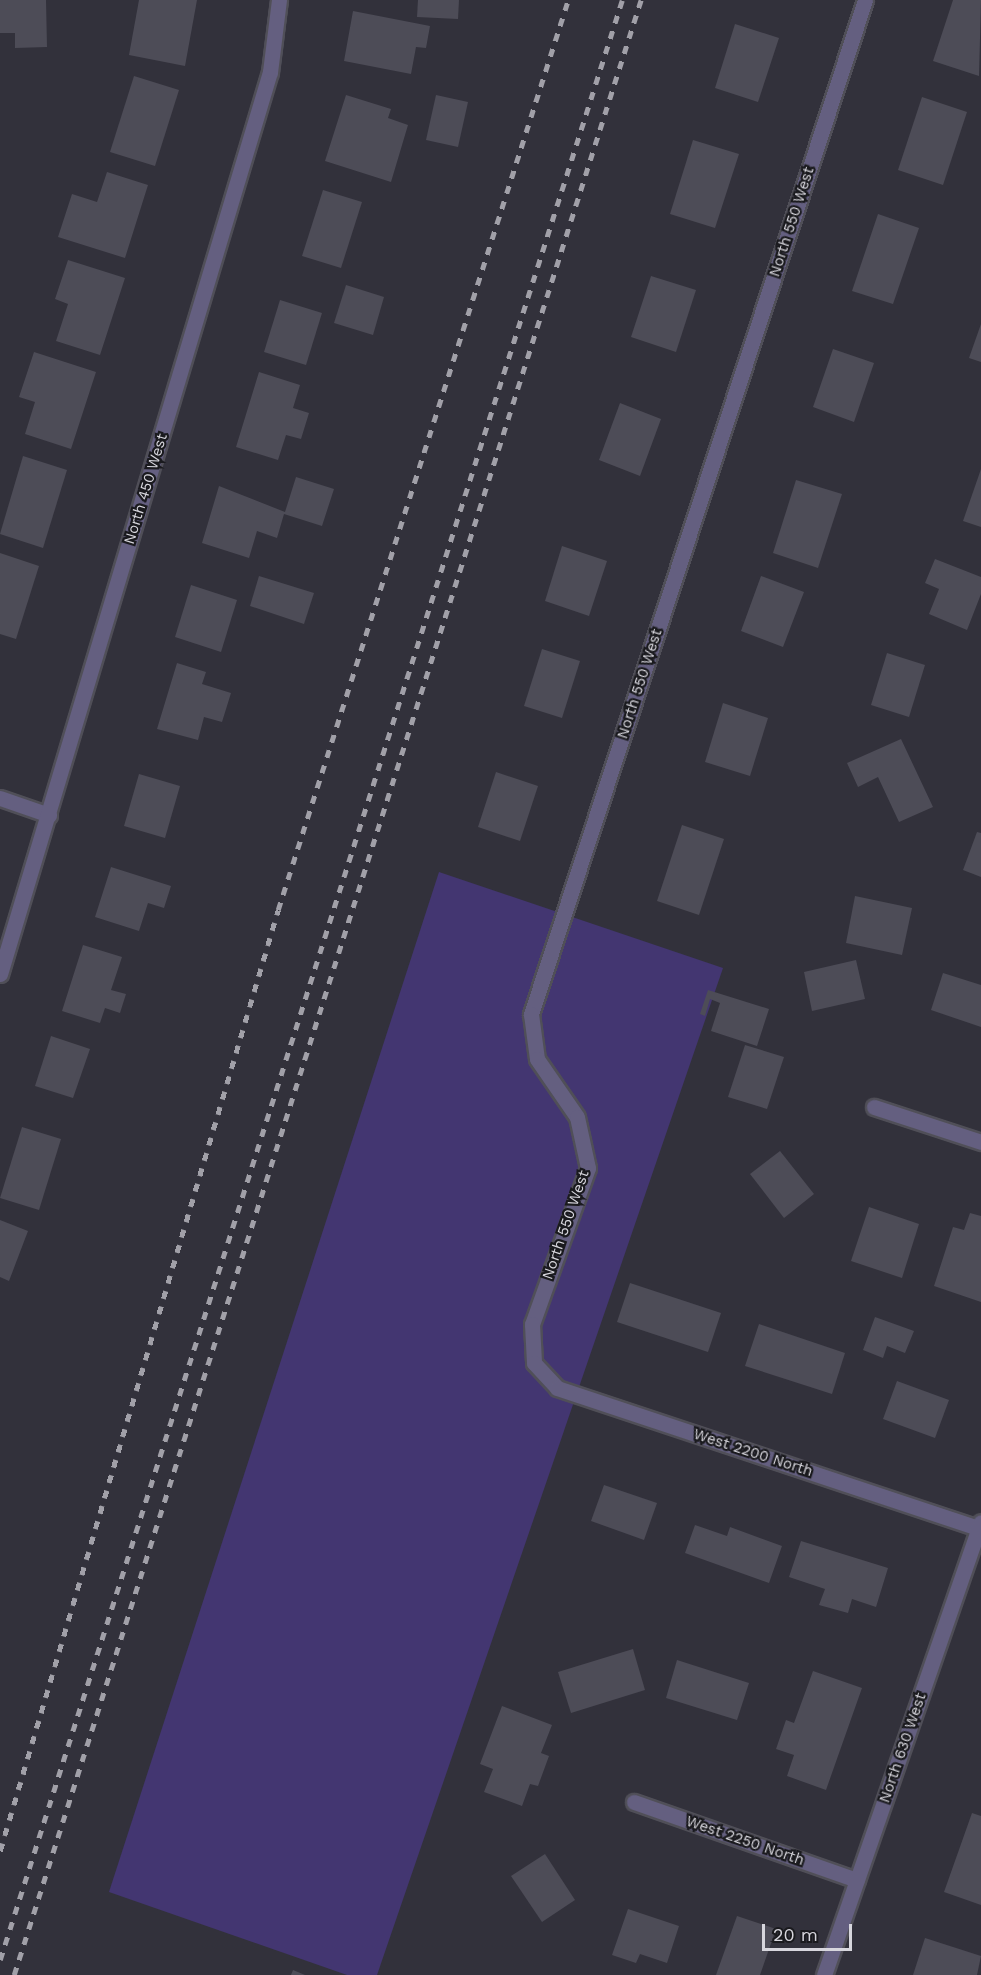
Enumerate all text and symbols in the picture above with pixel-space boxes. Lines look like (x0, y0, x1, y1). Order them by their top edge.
street label: North 550 West (766, 165, 818, 279)
street label: North 450 West (121, 431, 171, 547)
street label: North 550 West (614, 627, 666, 741)
street label: North 550 West (539, 1168, 593, 1282)
street label: West 2200 North (691, 1425, 815, 1481)
street label: North 630 West (876, 1691, 930, 1805)
street label: West 2250 North (684, 1812, 806, 1870)
scale bar (765, 1912, 855, 1950)
text: 20 m (773, 1924, 818, 1945)

